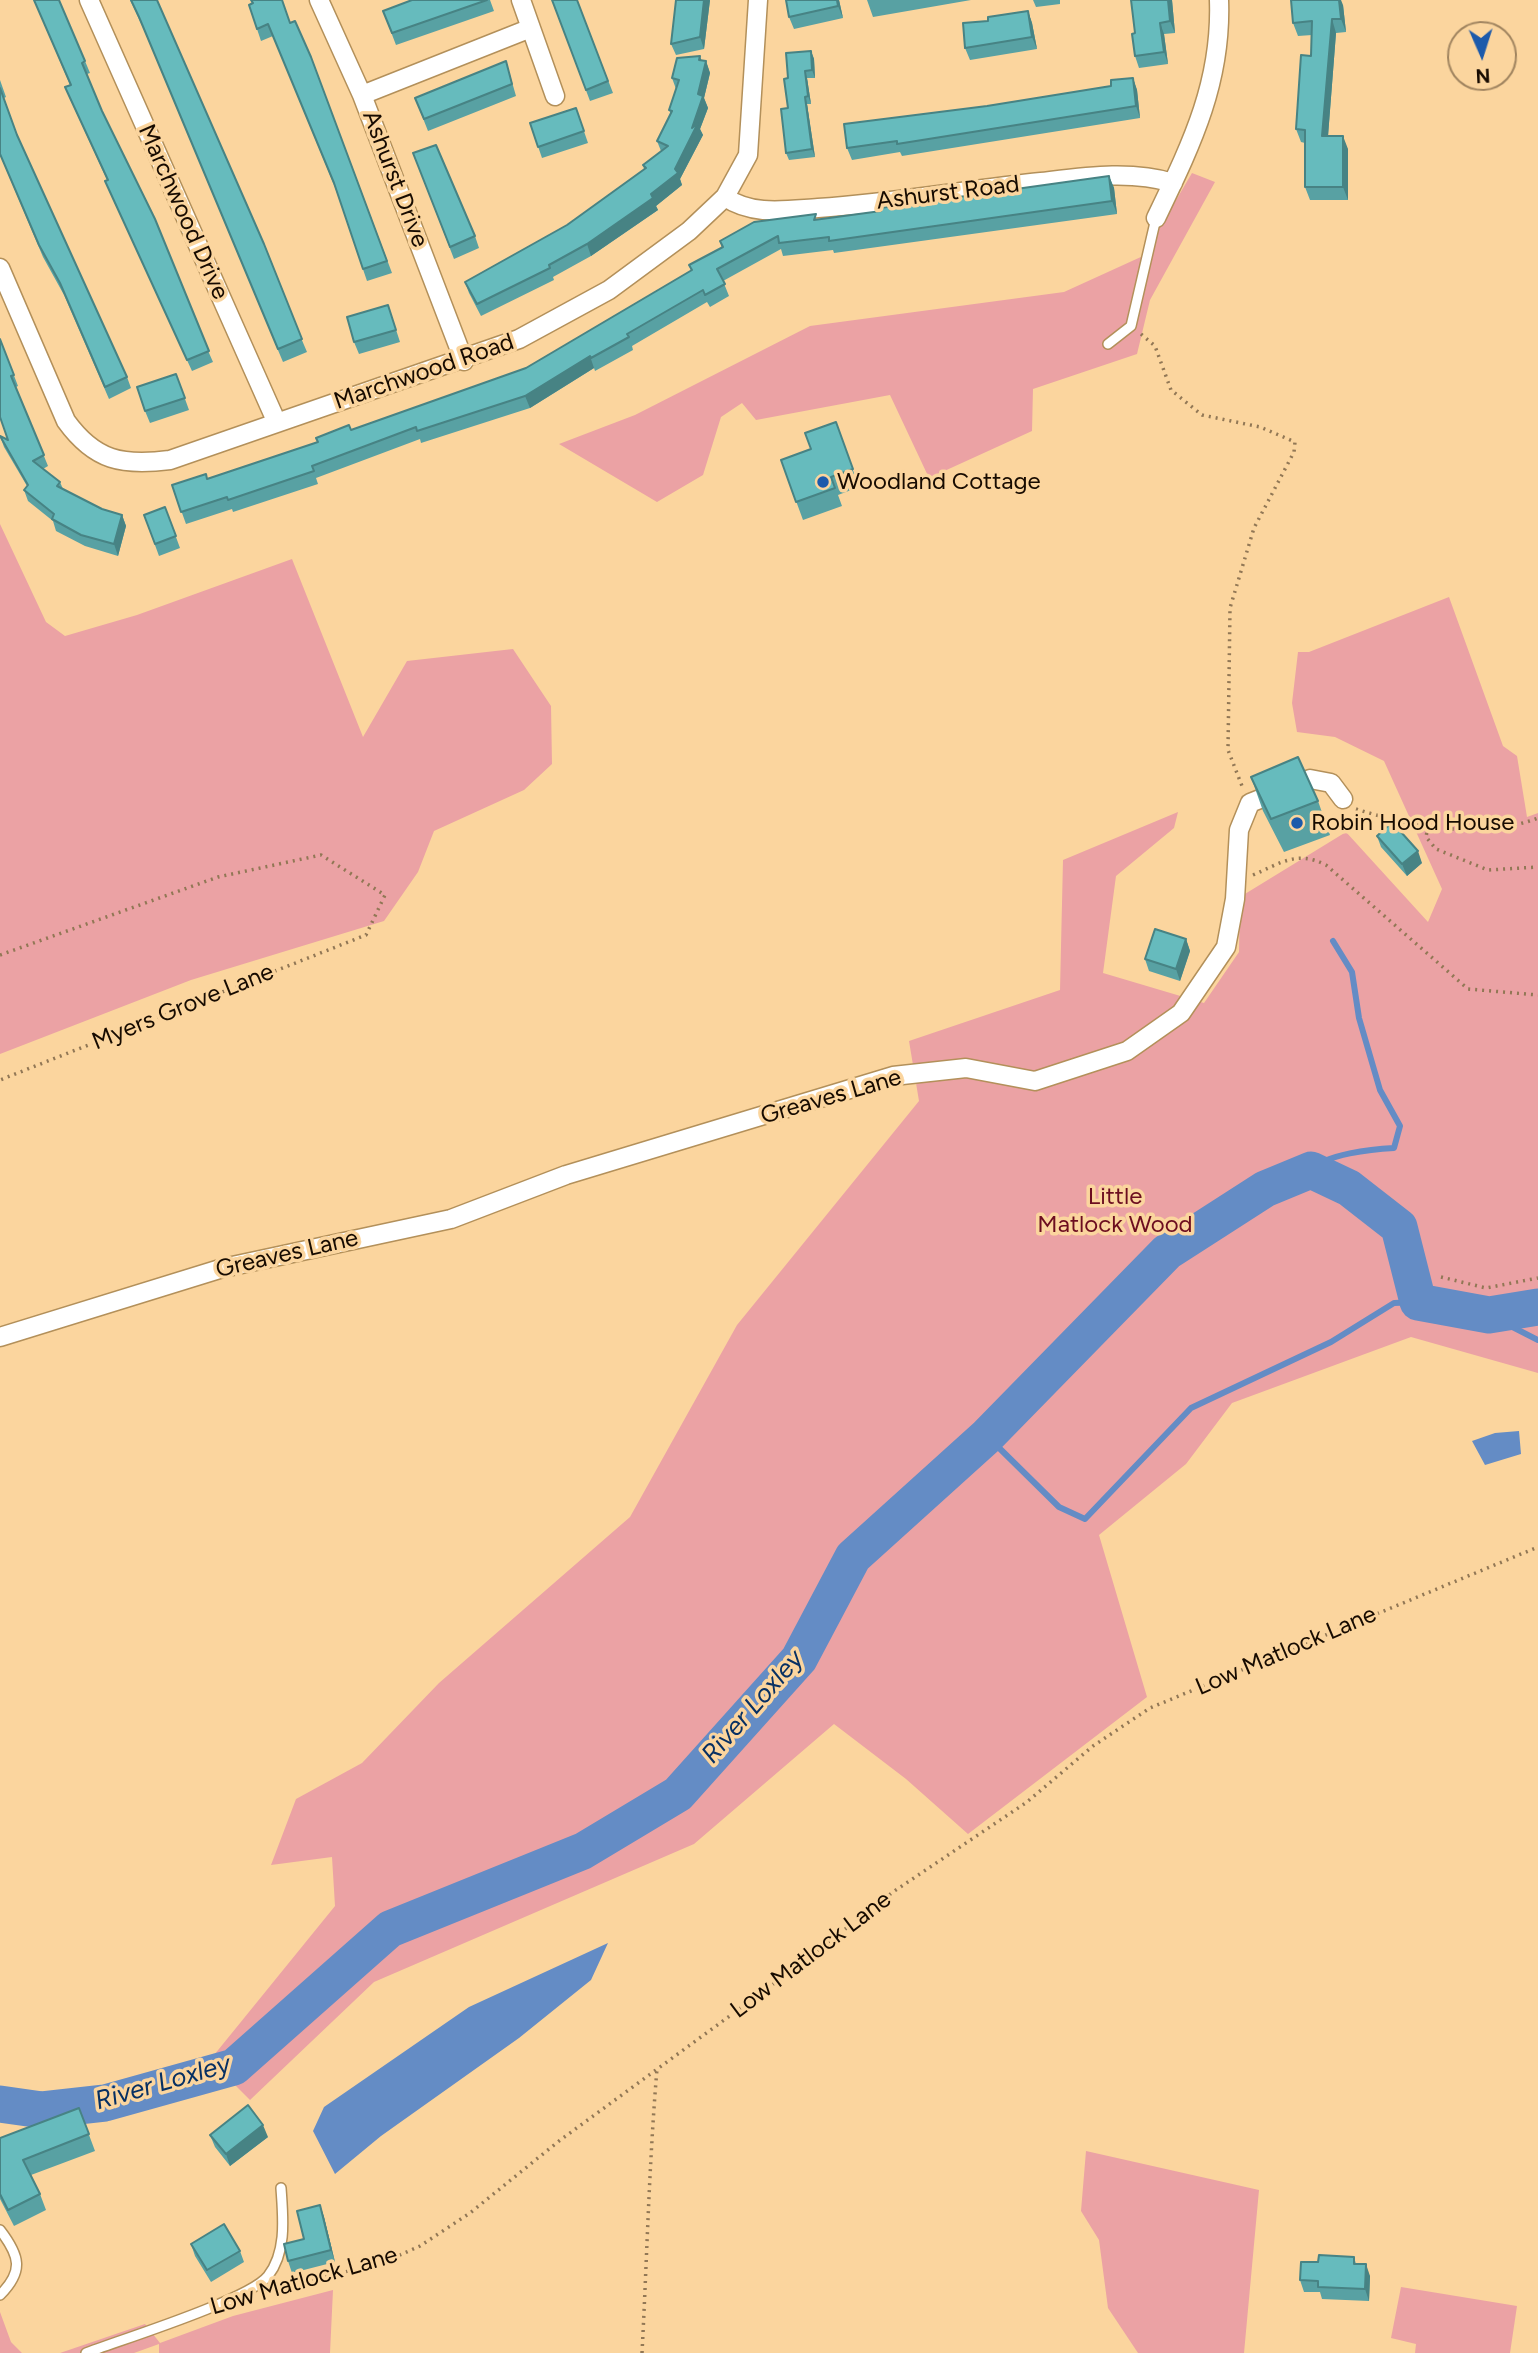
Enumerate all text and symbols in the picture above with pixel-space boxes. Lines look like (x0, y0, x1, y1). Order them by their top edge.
north arrow (1447, 21, 1517, 91)
text: N (1475, 64, 1491, 87)
street label: Ashurst Drive (356, 107, 434, 251)
street label: Marchwood Drive (131, 120, 235, 304)
street label: Ashurst Road (875, 170, 1021, 216)
street label: Marchwood Road (330, 328, 518, 416)
place label: Woodland Cottage (837, 468, 1041, 496)
marker: Woodland Cottage (815, 474, 831, 490)
place label: Robin Hood House (1311, 809, 1514, 837)
marker: Robin Hood House (1289, 815, 1305, 831)
street label: Myers Grove Lane (88, 957, 278, 1057)
street label: Greaves Lane (757, 1063, 905, 1131)
park label: Little Matlock Wood (1037, 1183, 1193, 1239)
street label: Greaves Lane (213, 1224, 361, 1284)
street label: Low Matlock Lane (1191, 1600, 1381, 1702)
water label: River Loxley (695, 1644, 811, 1770)
street label: Low Matlock Lane (725, 1885, 897, 2025)
water label: River Loxley (92, 2049, 234, 2117)
street label: Low Matlock Lane (207, 2241, 401, 2321)

